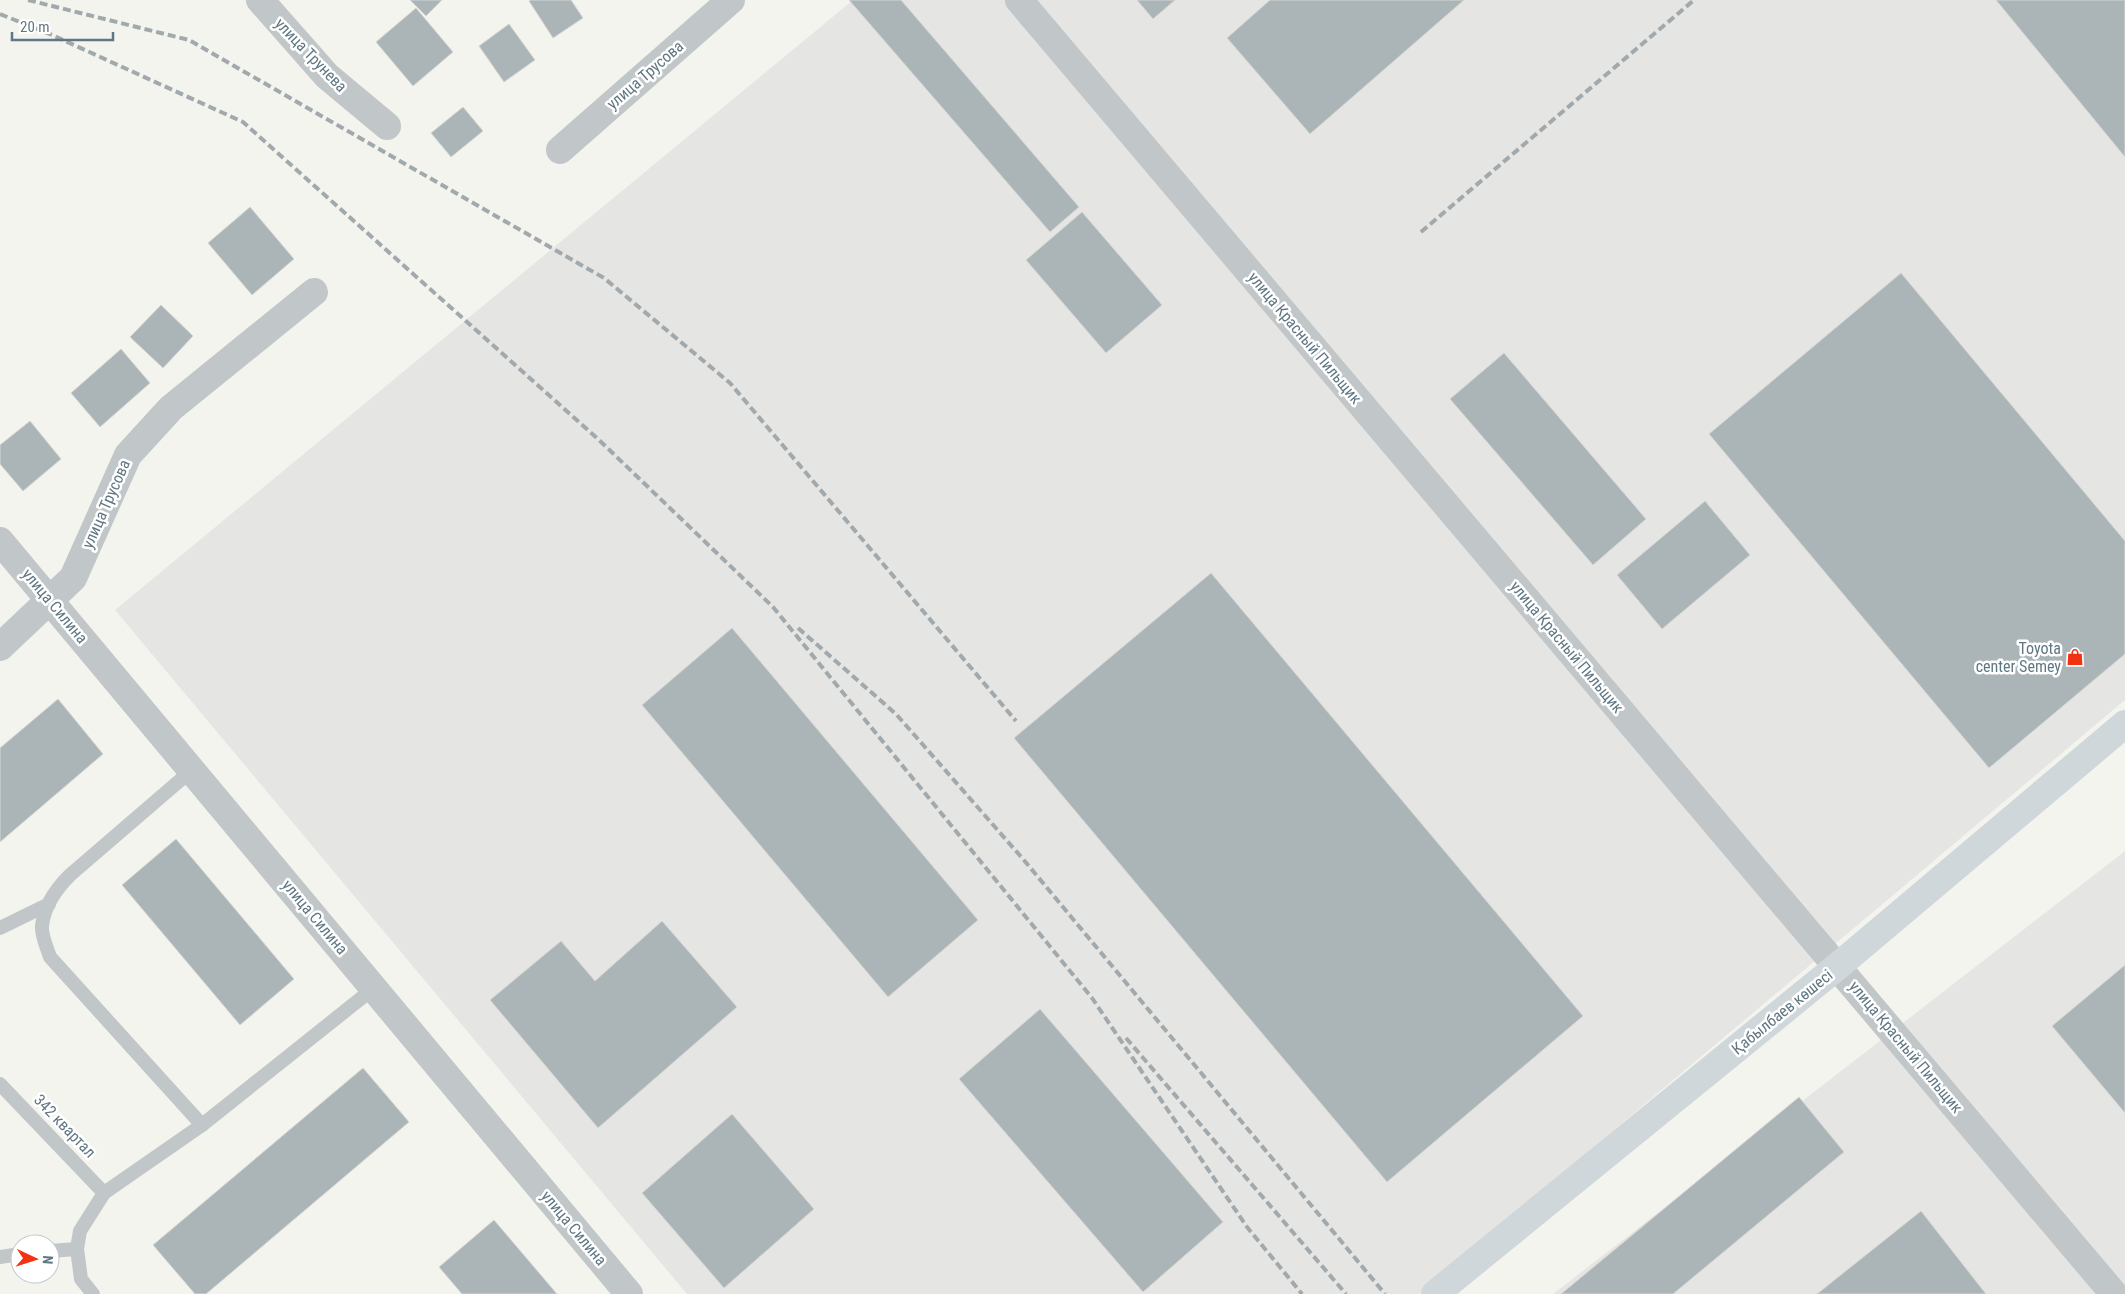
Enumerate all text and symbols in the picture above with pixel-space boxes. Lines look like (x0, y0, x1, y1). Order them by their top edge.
scale bar (12, 10, 114, 42)
street label: улица Трунева (271, 14, 351, 96)
text: 20 m (20, 18, 50, 36)
street label: улица Трусова (603, 37, 687, 113)
street label: улица Красный Пильщик (1244, 268, 1366, 408)
street label: улица Трусова (78, 457, 134, 551)
street label: улица Силина (18, 565, 92, 647)
street label: улица Красный Пильщик (1506, 577, 1628, 717)
place label: Toyota center Semey (1976, 639, 2061, 676)
shop icon: Toyota center Semey (2065, 647, 2085, 667)
street label: улица Силина (278, 876, 352, 958)
street label: Қабылбаев көшесі (1728, 965, 1836, 1059)
street label: улица Красный Пильщик (1845, 977, 1967, 1117)
street label: 342 квартал (30, 1090, 100, 1162)
street label: улица Силина (537, 1187, 611, 1269)
north arrow (10, 1234, 60, 1284)
text: N (40, 1255, 56, 1265)

